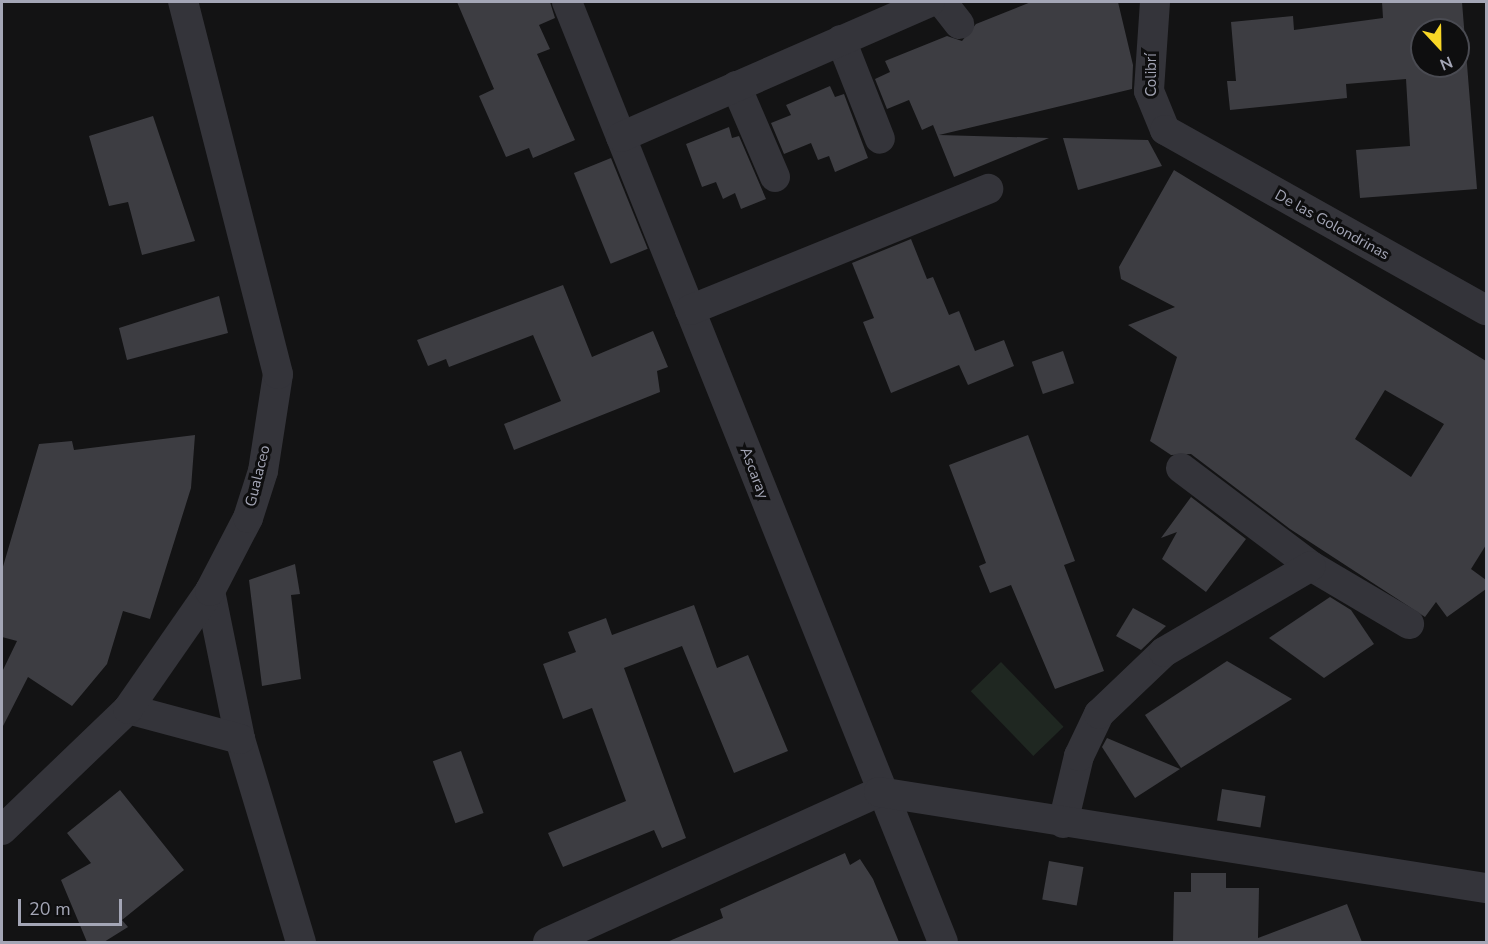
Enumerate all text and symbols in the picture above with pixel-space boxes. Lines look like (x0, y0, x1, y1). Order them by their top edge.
north arrow (1410, 18, 1470, 78)
text: N (1436, 50, 1456, 75)
street label: Colibrí (1143, 53, 1161, 97)
street label: De las Golondrinas (1272, 186, 1392, 264)
street label: Gualaceo (242, 443, 274, 509)
street label: Ascaray (736, 445, 772, 501)
scale bar (21, 887, 124, 925)
text: 20 m (29, 897, 71, 921)

